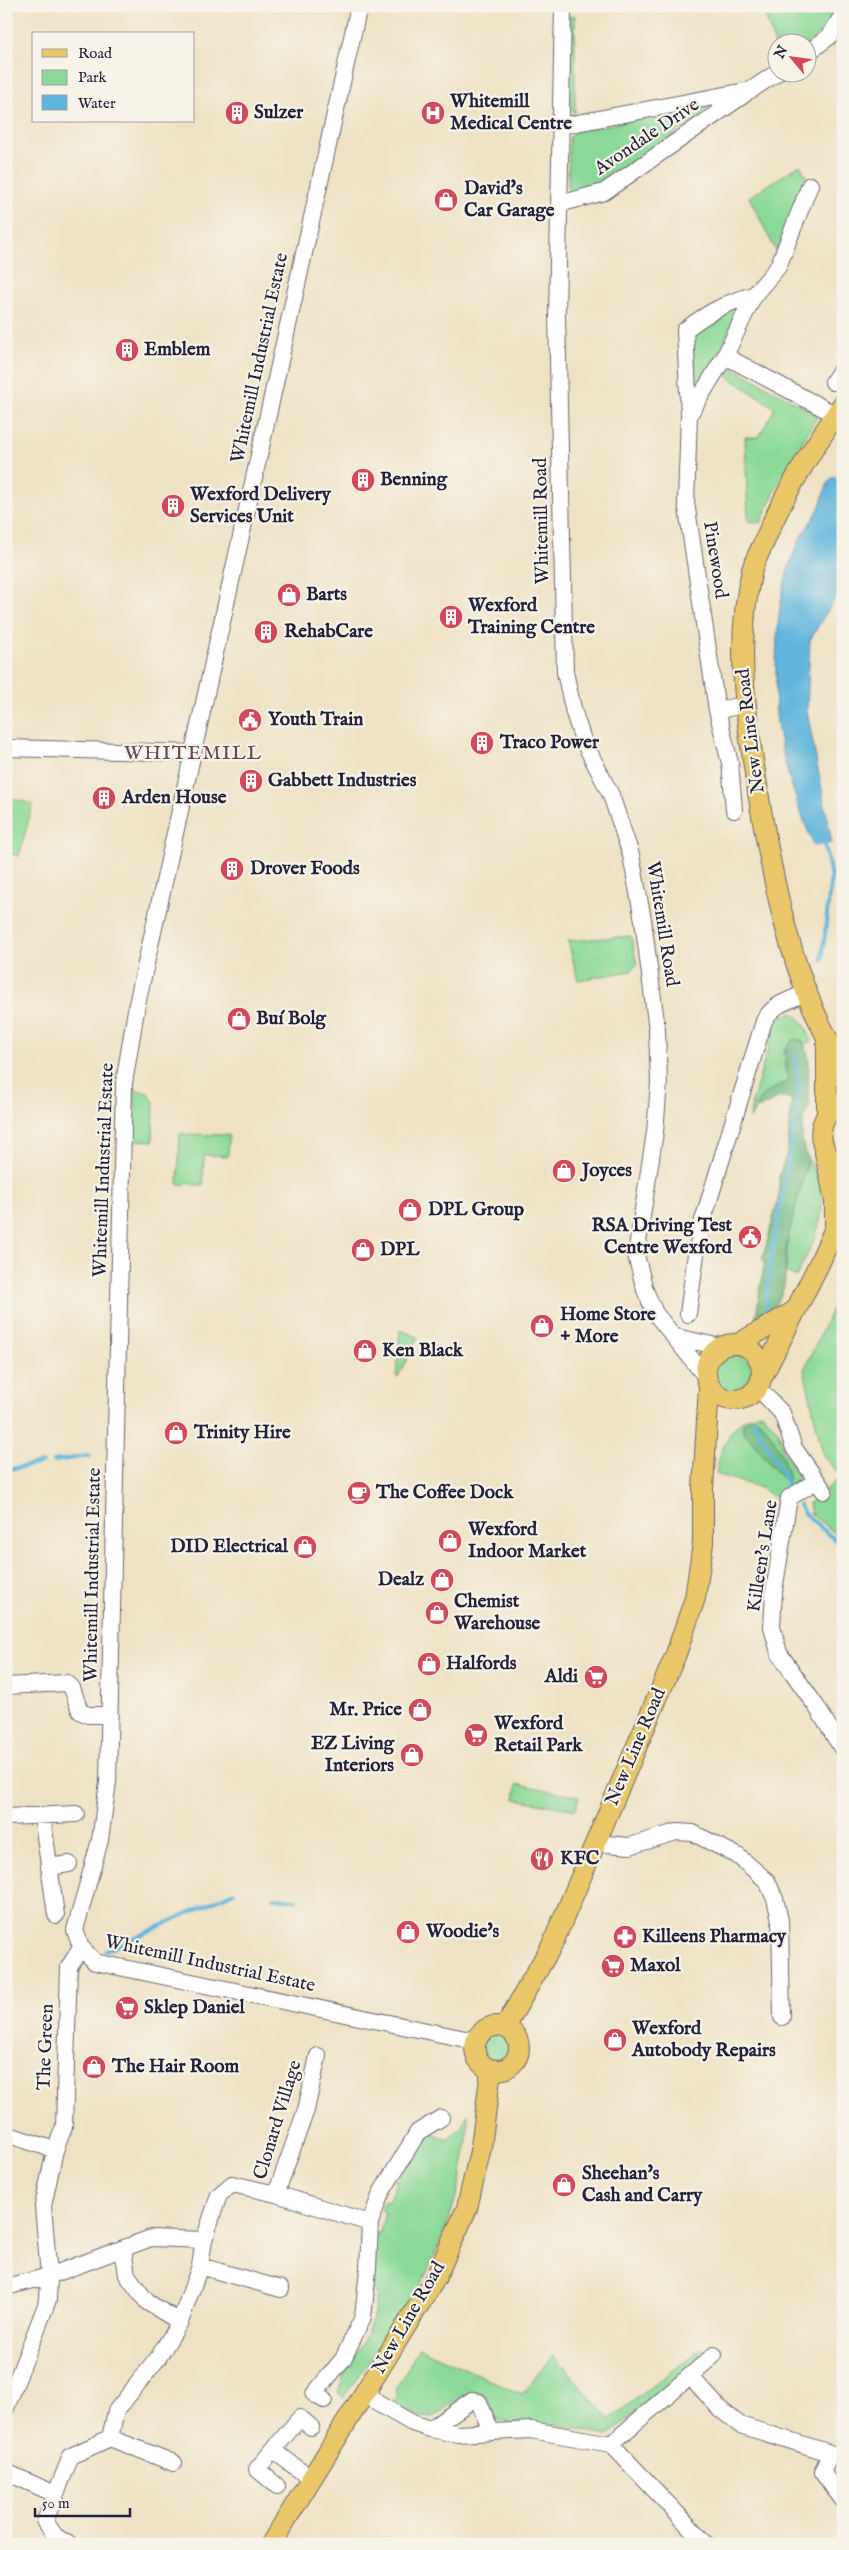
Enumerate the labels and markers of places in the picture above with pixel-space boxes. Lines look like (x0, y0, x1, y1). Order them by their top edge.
place label: Whitemill Medical Centre (449, 90, 572, 136)
building icon: Sulzer (224, 100, 250, 126)
hospital icon: Whitemill Medical Centre (420, 100, 446, 126)
place label: Sulzer (254, 101, 304, 125)
place label: David's Car Garage (464, 177, 555, 223)
shop icon: David's Car Garage (433, 187, 459, 213)
building icon: Emblem (114, 337, 140, 363)
place label: Emblem (144, 338, 211, 362)
building icon: Benning (350, 467, 376, 493)
place label: Benning (380, 468, 448, 492)
place label: Wexford Delivery Services Unit (189, 483, 332, 529)
building icon: Wexford Delivery Services Unit (160, 493, 186, 519)
shop icon: Barts (276, 582, 302, 608)
place label: Barts (306, 583, 347, 607)
place label: Wexford Training Centre (467, 594, 595, 640)
building icon: Wexford Training Centre (438, 604, 464, 630)
building icon: RehabCare (253, 619, 279, 645)
place label: RehabCare (284, 620, 373, 644)
public building icon: Youth Train (237, 707, 263, 733)
place label: Youth Train (268, 708, 363, 732)
building icon: Traco Power (469, 730, 495, 756)
place label: Traco Power (499, 731, 600, 755)
building icon: Gabbett Industries (238, 768, 264, 794)
place label: Gabbett Industries (268, 769, 417, 793)
building icon: Arden House (91, 785, 117, 811)
place label: Arden House (121, 786, 227, 810)
building icon: Drover Foods (219, 856, 245, 882)
place label: Drover Foods (250, 857, 360, 881)
shop icon: Buí Bolg (226, 1006, 252, 1032)
place label: Buí Bolg (256, 1007, 327, 1031)
shop icon: Joyces (551, 1158, 577, 1184)
place label: Joyces (579, 1159, 632, 1183)
shop icon: DPL Group (397, 1197, 423, 1223)
place label: DPL Group (428, 1198, 525, 1222)
place label: RSA Driving Test Centre Wexford (592, 1214, 733, 1260)
public building icon: RSA Driving Test Centre Wexford (737, 1224, 763, 1250)
shop icon: DPL (350, 1237, 376, 1263)
place label: DPL (380, 1238, 420, 1262)
place label: Home Store + More (560, 1303, 656, 1349)
shop icon: Home Store + More (529, 1313, 555, 1339)
shop icon: Ken Black (352, 1338, 378, 1364)
place label: Ken Black (382, 1339, 464, 1363)
shop icon: Trinity Hire (163, 1420, 189, 1446)
place label: Trinity Hire (193, 1421, 291, 1445)
cafe icon: The Coffee Dock (346, 1480, 372, 1506)
place label: The Coffee Dock (375, 1481, 514, 1505)
place label: Wexford Indoor Market (467, 1518, 587, 1564)
shop icon: Wexford Indoor Market (437, 1528, 463, 1554)
shop icon: DID Electrical (292, 1534, 318, 1560)
place label: DID Electrical (170, 1535, 289, 1559)
shop icon: Dealz (429, 1567, 455, 1593)
place label: Dealz (378, 1568, 424, 1592)
place label: Chemist Warehouse (453, 1590, 541, 1636)
shop icon: Chemist Warehouse (424, 1600, 450, 1626)
shop icon: Halfords (416, 1651, 442, 1677)
place label: Halfords (446, 1652, 517, 1676)
supermarket icon: Aldi (583, 1664, 609, 1690)
place label: Aldi (544, 1665, 578, 1689)
shop icon: Mr. Price (407, 1697, 433, 1723)
place label: Mr. Price (329, 1698, 402, 1722)
place label: Wexford Retail Park (493, 1712, 583, 1758)
supermarket icon: Wexford Retail Park (463, 1722, 489, 1748)
place label: EZ Living Interiors (311, 1732, 395, 1778)
shop icon: EZ Living Interiors (399, 1742, 425, 1768)
restaurant icon: KFC (529, 1846, 555, 1872)
place label: KFC (560, 1847, 600, 1871)
shop icon: Woodie's (395, 1919, 421, 1945)
place label: Woodie's (425, 1920, 500, 1944)
pharmacy icon: Killeens Pharmacy (612, 1924, 638, 1950)
place label: Killeens Pharmacy (642, 1925, 787, 1949)
supermarket icon: Maxol (600, 1953, 626, 1979)
place label: Maxol (630, 1954, 681, 1978)
supermarket icon: Sklep Daniel (114, 1995, 140, 2021)
place label: Sklep Daniel (144, 1996, 245, 2020)
place label: Wexford Autobody Repairs (631, 2017, 776, 2063)
shop icon: Wexford Autobody Repairs (602, 2027, 628, 2053)
shop icon: The Hair Room (81, 2054, 107, 2080)
place label: The Hair Room (111, 2055, 239, 2079)
place label: Sheehan's Cash and Carry (582, 2162, 703, 2208)
shop icon: Sheehan's Cash and Carry (551, 2172, 577, 2198)

